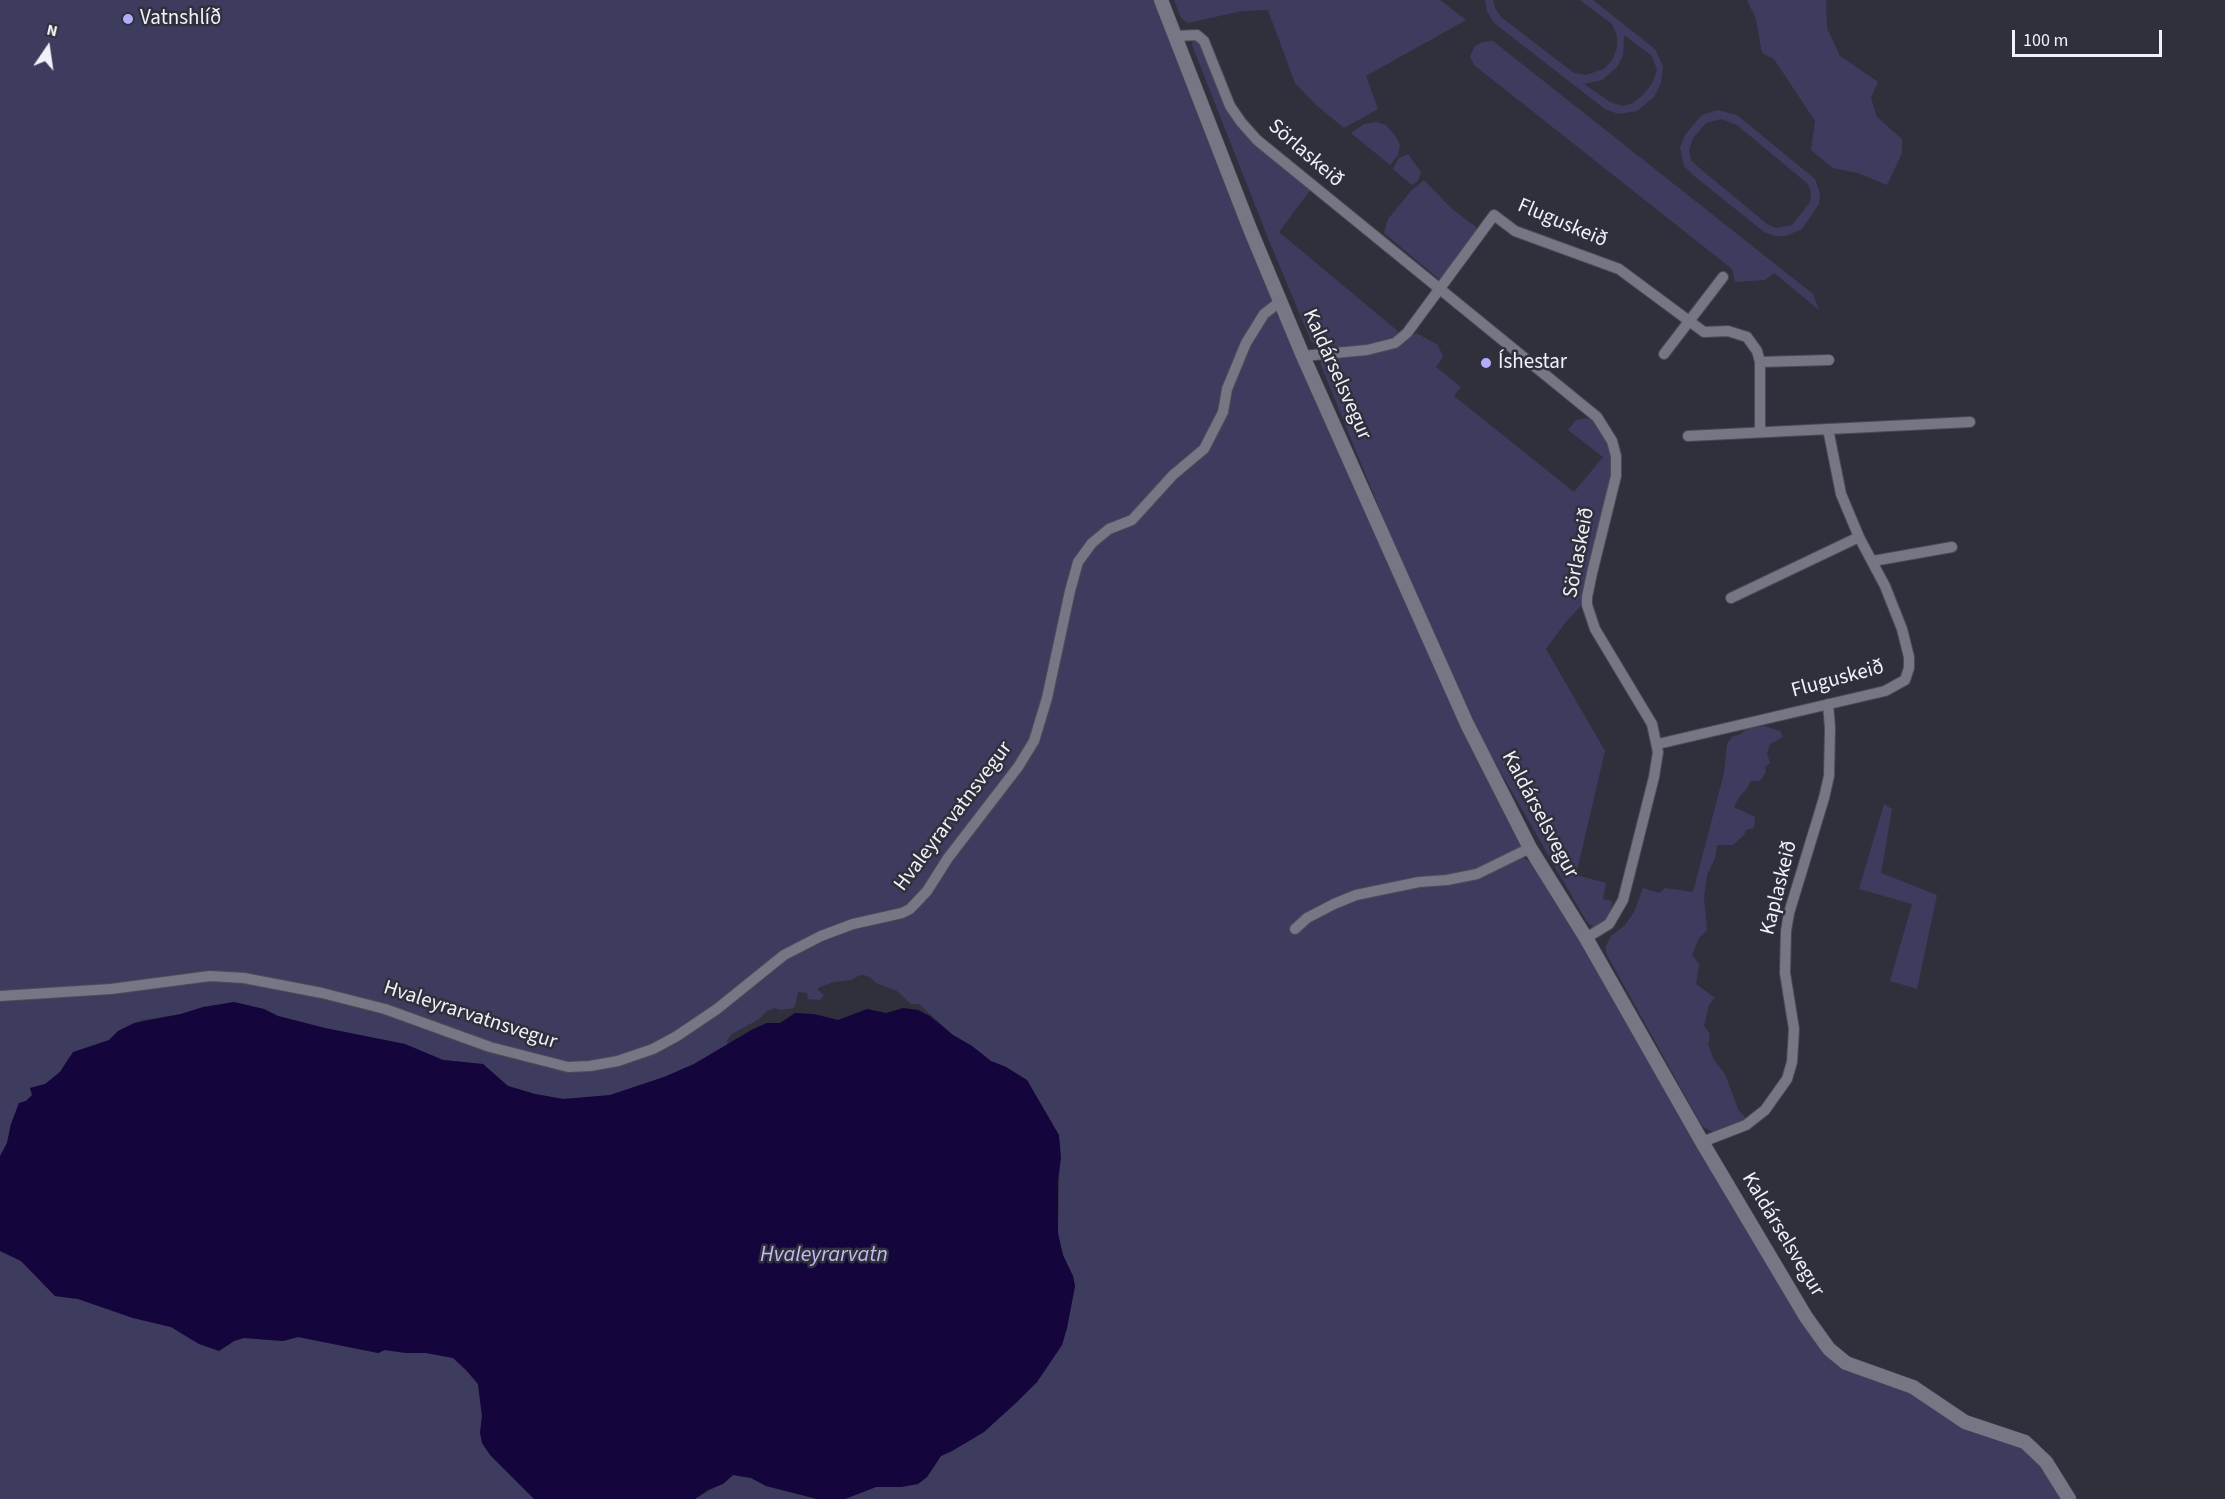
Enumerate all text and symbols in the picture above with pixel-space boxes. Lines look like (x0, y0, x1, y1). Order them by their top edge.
place label: Vatnshlíð (140, 6, 221, 32)
marker: Vatnshlíð (121, 12, 135, 26)
north arrow (18, 18, 78, 78)
scale bar (2015, 18, 2165, 56)
text: N (44, 19, 60, 42)
text: 100 m (2023, 28, 2068, 53)
street label: Sörlaskeið (1262, 114, 1348, 194)
street label: Fluguskeið (1513, 194, 1611, 254)
street label: Kaldárselsvegur (1296, 306, 1376, 444)
place label: Íshestar (1498, 350, 1567, 376)
marker: Íshestar (1479, 356, 1493, 370)
street label: Sörlaskeið (1559, 506, 1601, 600)
street label: Fluguskeið (1789, 656, 1887, 704)
street label: Hvaleyrarvatnsvegur (890, 737, 1018, 897)
street label: Kaldárselsvegur (1495, 747, 1583, 883)
street label: Kaplaskeið (1756, 838, 1804, 938)
street label: Hvaleyrarvatnsvegur (380, 976, 560, 1056)
street label: Kaldárselsvegur (1735, 1168, 1829, 1302)
water label: Hvaleyrarvatn (760, 1243, 888, 1269)

